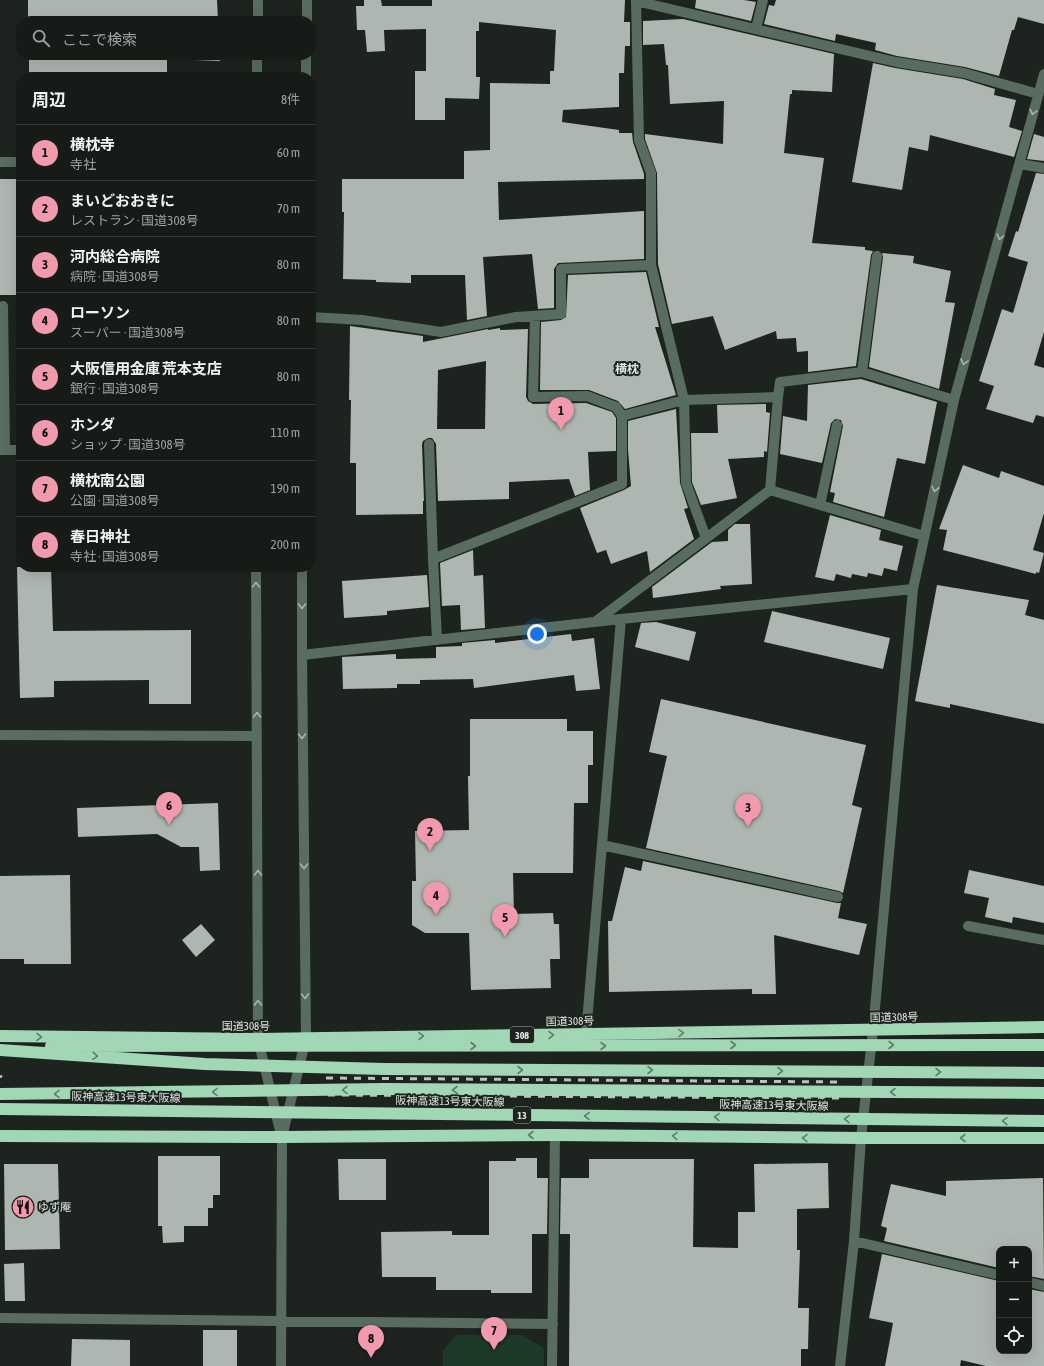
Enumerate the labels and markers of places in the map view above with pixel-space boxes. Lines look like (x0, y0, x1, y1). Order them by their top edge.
pin: 1 (548, 397, 574, 430)
pin: 6 (156, 792, 182, 825)
pin: 3 (735, 794, 761, 827)
pin: 2 (417, 818, 443, 851)
pin: 4 (423, 882, 449, 915)
pin: 5 (492, 904, 518, 937)
restaurant icon: ゆず庵 (10, 1194, 36, 1220)
place label: ゆず庵 (38, 1201, 71, 1213)
pin: 7 (481, 1317, 507, 1350)
pin: 8 (358, 1325, 384, 1358)

